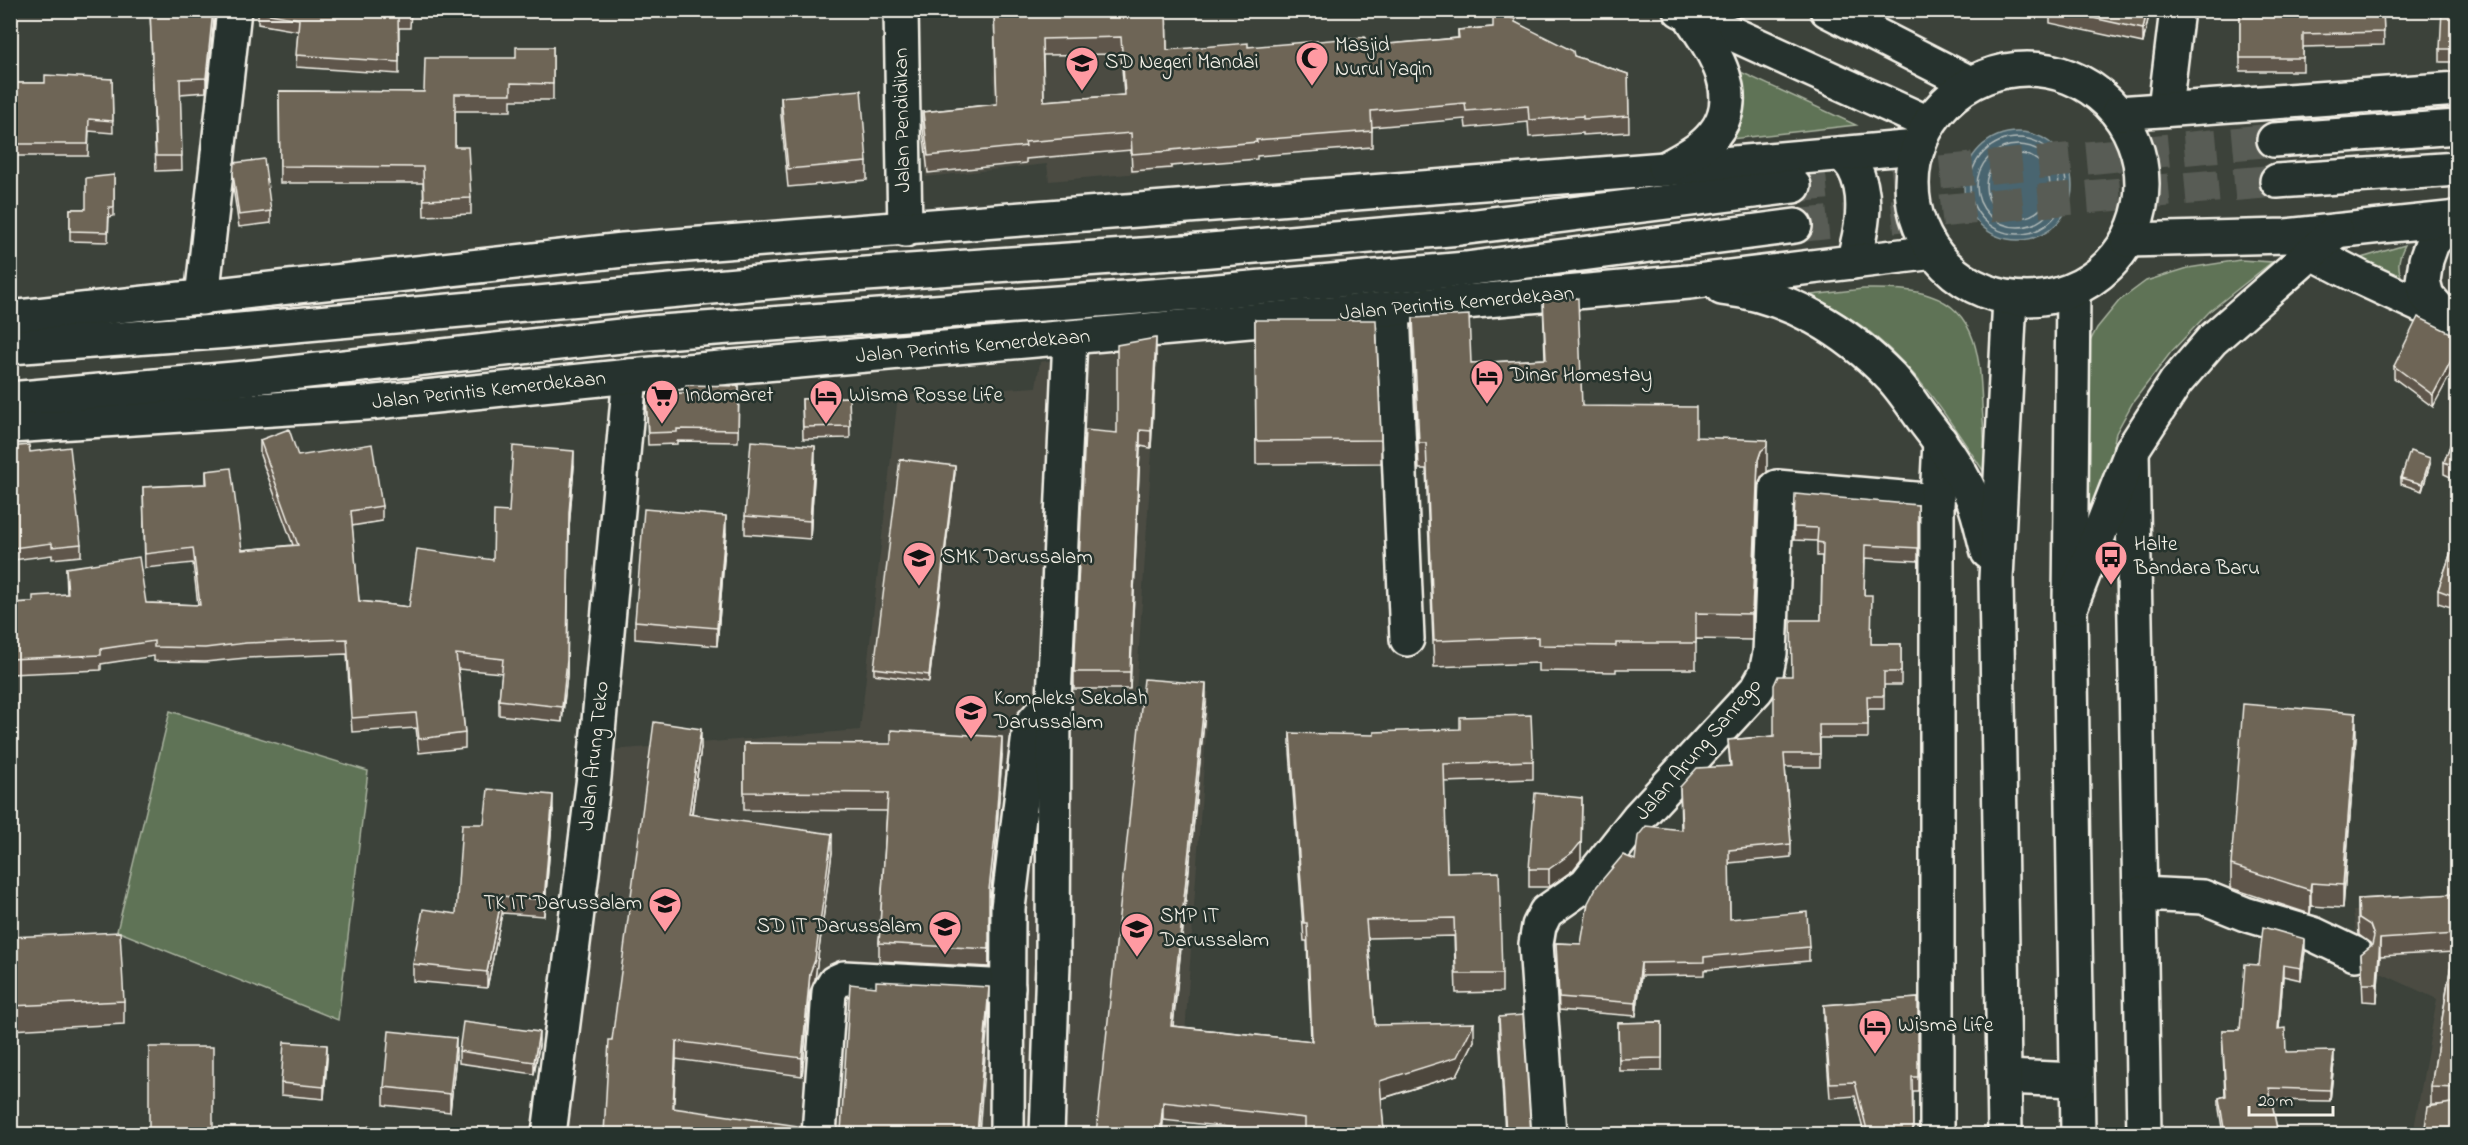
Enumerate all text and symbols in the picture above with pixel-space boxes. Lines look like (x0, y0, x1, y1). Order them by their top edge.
place label: Masjid Nurul Yaqin (1335, 31, 1432, 85)
mosque icon: Masjid Nurul Yaqin (1294, 40, 1330, 87)
school or university icon: SD Negeri Mandai (1064, 45, 1100, 92)
street label: Jalan Pendidikan (887, 47, 919, 193)
place label: SD Negeri Mandai (1105, 48, 1259, 80)
street label: Jalan Perintis Kemerdekaan (1339, 279, 1575, 329)
street label: Jalan Perintis Kemerdekaan (855, 322, 1091, 372)
hotel icon: Dinar Homestay (1469, 358, 1505, 405)
place label: Dinar Homestay (1509, 361, 1652, 393)
street label: Jalan Perintis Kemerdekaan (371, 364, 607, 418)
supermarket icon: Indomaret (644, 378, 680, 425)
hotel icon: Wisma Rosse Life (808, 378, 844, 425)
place label: Indomaret (685, 381, 774, 411)
place label: Wisma Rosse Life (849, 381, 1004, 411)
place label: Halte Bandara Baru (2133, 530, 2260, 584)
bus stop icon: Halte Bandara Baru (2093, 539, 2129, 586)
school or university icon: SMK Darussalam (901, 540, 937, 587)
place label: SMK Darussalam (942, 543, 1093, 573)
street label: Jalan Arung Sanrego (1629, 672, 1771, 829)
street label: Jalan Arung Teko (572, 680, 620, 832)
place label: Kompleks Sekolah Darussalam (993, 684, 1148, 738)
school or university icon: Kompleks Sekolah Darussalam (953, 693, 989, 740)
school or university icon: TK IT Darussalam (647, 886, 683, 933)
place label: TK IT Darussalam (483, 889, 642, 919)
place label: SMP IT Darussalam (1159, 902, 1269, 956)
school or university icon: SD IT Darussalam (927, 909, 963, 956)
school or university icon: SMP IT Darussalam (1119, 911, 1155, 958)
place label: SD IT Darussalam (757, 912, 922, 942)
hotel icon: Wisma Life (1857, 1008, 1893, 1055)
place label: Wisma Life (1898, 1011, 1994, 1041)
scale bar (2249, 1079, 2333, 1117)
text: 20 m (2258, 1089, 2293, 1115)

